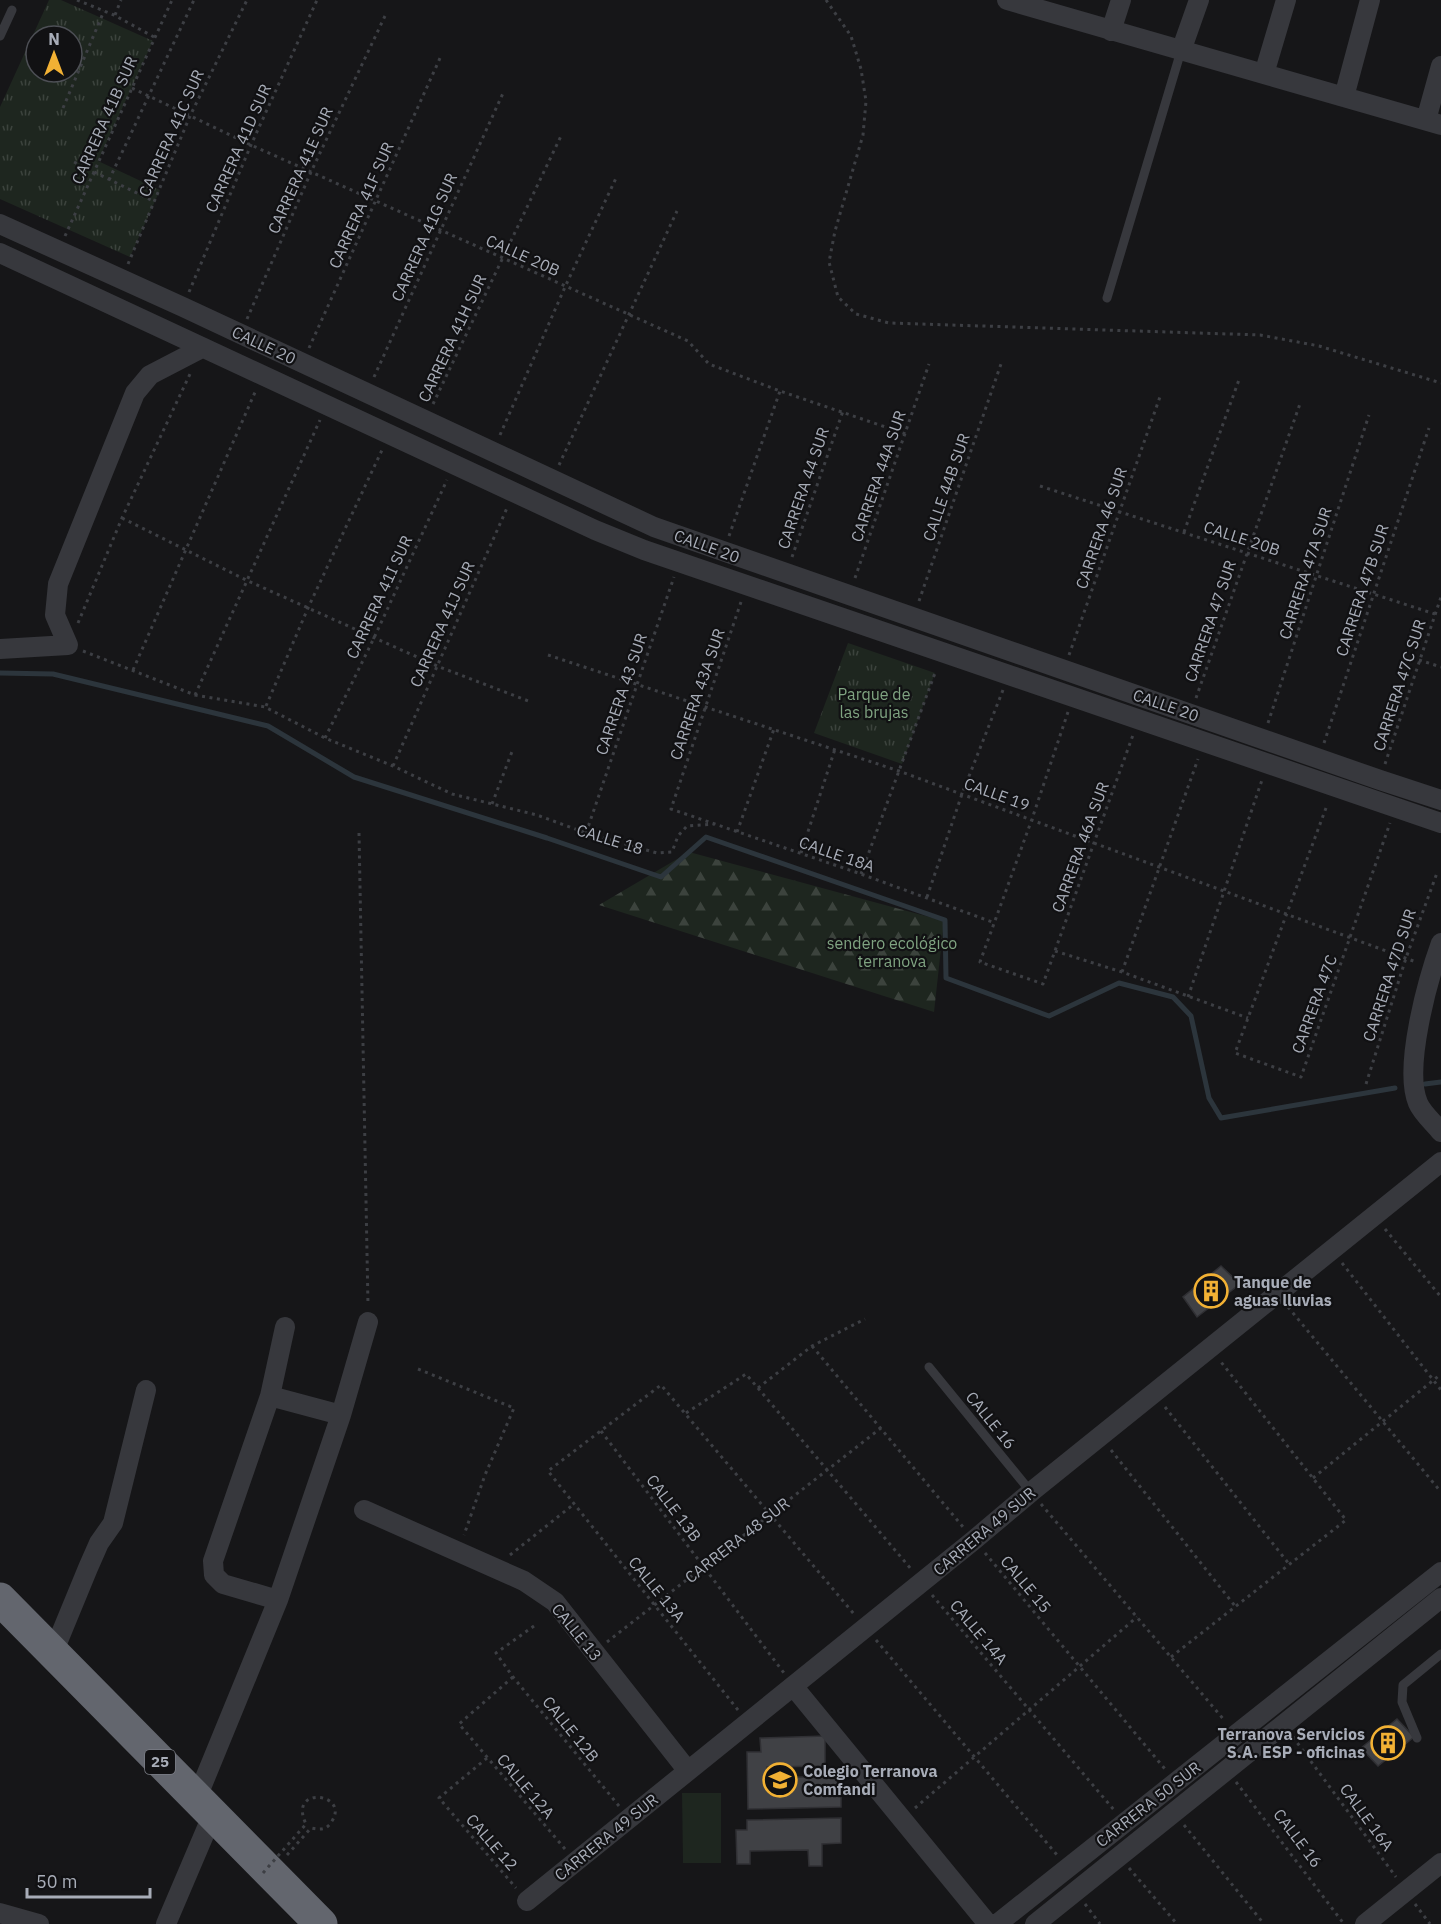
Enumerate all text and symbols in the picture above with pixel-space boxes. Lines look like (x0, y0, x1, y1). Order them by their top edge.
north arrow (24, 24, 84, 84)
text: N (48, 29, 60, 49)
street label: CARRERA 41B SUR (67, 53, 141, 187)
street label: CARRERA 41C SUR (134, 66, 208, 200)
street label: CARRERA 41D SUR (201, 81, 275, 215)
street label: CARRERA 41E SUR (263, 103, 337, 237)
street label: CARRERA 41F SUR (324, 139, 398, 271)
street label: CARRERA 41G SUR (387, 170, 461, 304)
street label: CALLE 20B (483, 230, 563, 280)
street label: CARRERA 41H SUR (414, 271, 490, 405)
street label: CALLE 20 (229, 321, 299, 369)
street label: CARRERA 44A SUR (846, 408, 910, 544)
street label: CARRERA 44 SUR (773, 424, 833, 552)
street label: CALLE 44B SUR (918, 430, 974, 544)
street label: CARRERA 46 SUR (1071, 464, 1131, 592)
street label: CARRERA 47A SUR (1274, 504, 1336, 642)
street label: CALLE 20B (1201, 516, 1283, 560)
street label: CARRERA 47B SUR (1331, 521, 1393, 659)
street label: CALLE 20 (671, 525, 743, 567)
street label: CARRERA 41I SUR (342, 532, 416, 662)
street label: CARRERA 47 SUR (1180, 557, 1240, 685)
street label: CARRERA 41J SUR (405, 558, 479, 690)
street label: CARRERA 47C SUR (1368, 616, 1430, 754)
street label: CARRERA 43A SUR (665, 626, 729, 762)
street label: CARRERA 43 SUR (591, 630, 651, 758)
park label: Parque de las brujas (838, 684, 911, 722)
street label: CALLE 20 (1130, 684, 1202, 726)
street label: CALLE 19 (961, 773, 1033, 815)
street label: CARRERA 46A SUR (1047, 779, 1113, 915)
street label: CALLE 18 (574, 819, 646, 859)
street label: CALLE 18A (796, 832, 878, 876)
street label: CARRERA 47D SUR (1358, 906, 1420, 1044)
park label: sendero ecológico terranova (827, 933, 957, 971)
street label: CARRERA 47C (1287, 952, 1341, 1056)
place label: Tanque de aguas lluvias (1234, 1272, 1332, 1310)
building icon: Tanque de aguas lluvias (1193, 1273, 1229, 1309)
street label: CALLE 16 (962, 1387, 1020, 1453)
street label: CALLE 13B (642, 1470, 706, 1546)
street label: CARRERA 49 SUR (929, 1482, 1039, 1580)
street label: CARRERA 48 SUR (681, 1493, 793, 1587)
street label: CALLE 15 (996, 1551, 1056, 1617)
street label: CALLE 13A (624, 1552, 690, 1626)
street label: CALLE 14A (946, 1595, 1012, 1669)
street label: CALLE 13 (548, 1599, 606, 1665)
street label: CALLE 12B (538, 1692, 604, 1766)
place label: Terranova Servicios S.A. ESP - oficinas (1217, 1724, 1365, 1762)
building icon: Terranova Servicios S.A. ESP - oficinas (1370, 1725, 1406, 1761)
street label: CALLE 12A (493, 1749, 559, 1823)
road number: 25 (145, 1750, 175, 1774)
street label: CARRERA 50 SUR (1092, 1757, 1204, 1851)
place label: Colegio Terranova Comfandi (803, 1761, 938, 1799)
school or university icon: Colegio Terranova Comfandi (762, 1762, 798, 1798)
street label: CALLE 16A (1336, 1779, 1398, 1855)
street label: CARRERA 49 SUR (550, 1789, 662, 1885)
street label: CALLE 16 (1269, 1805, 1327, 1871)
street label: CALLE 12 (462, 1810, 522, 1874)
scale bar (27, 1861, 150, 1899)
text: 50 m (36, 1870, 78, 1893)

